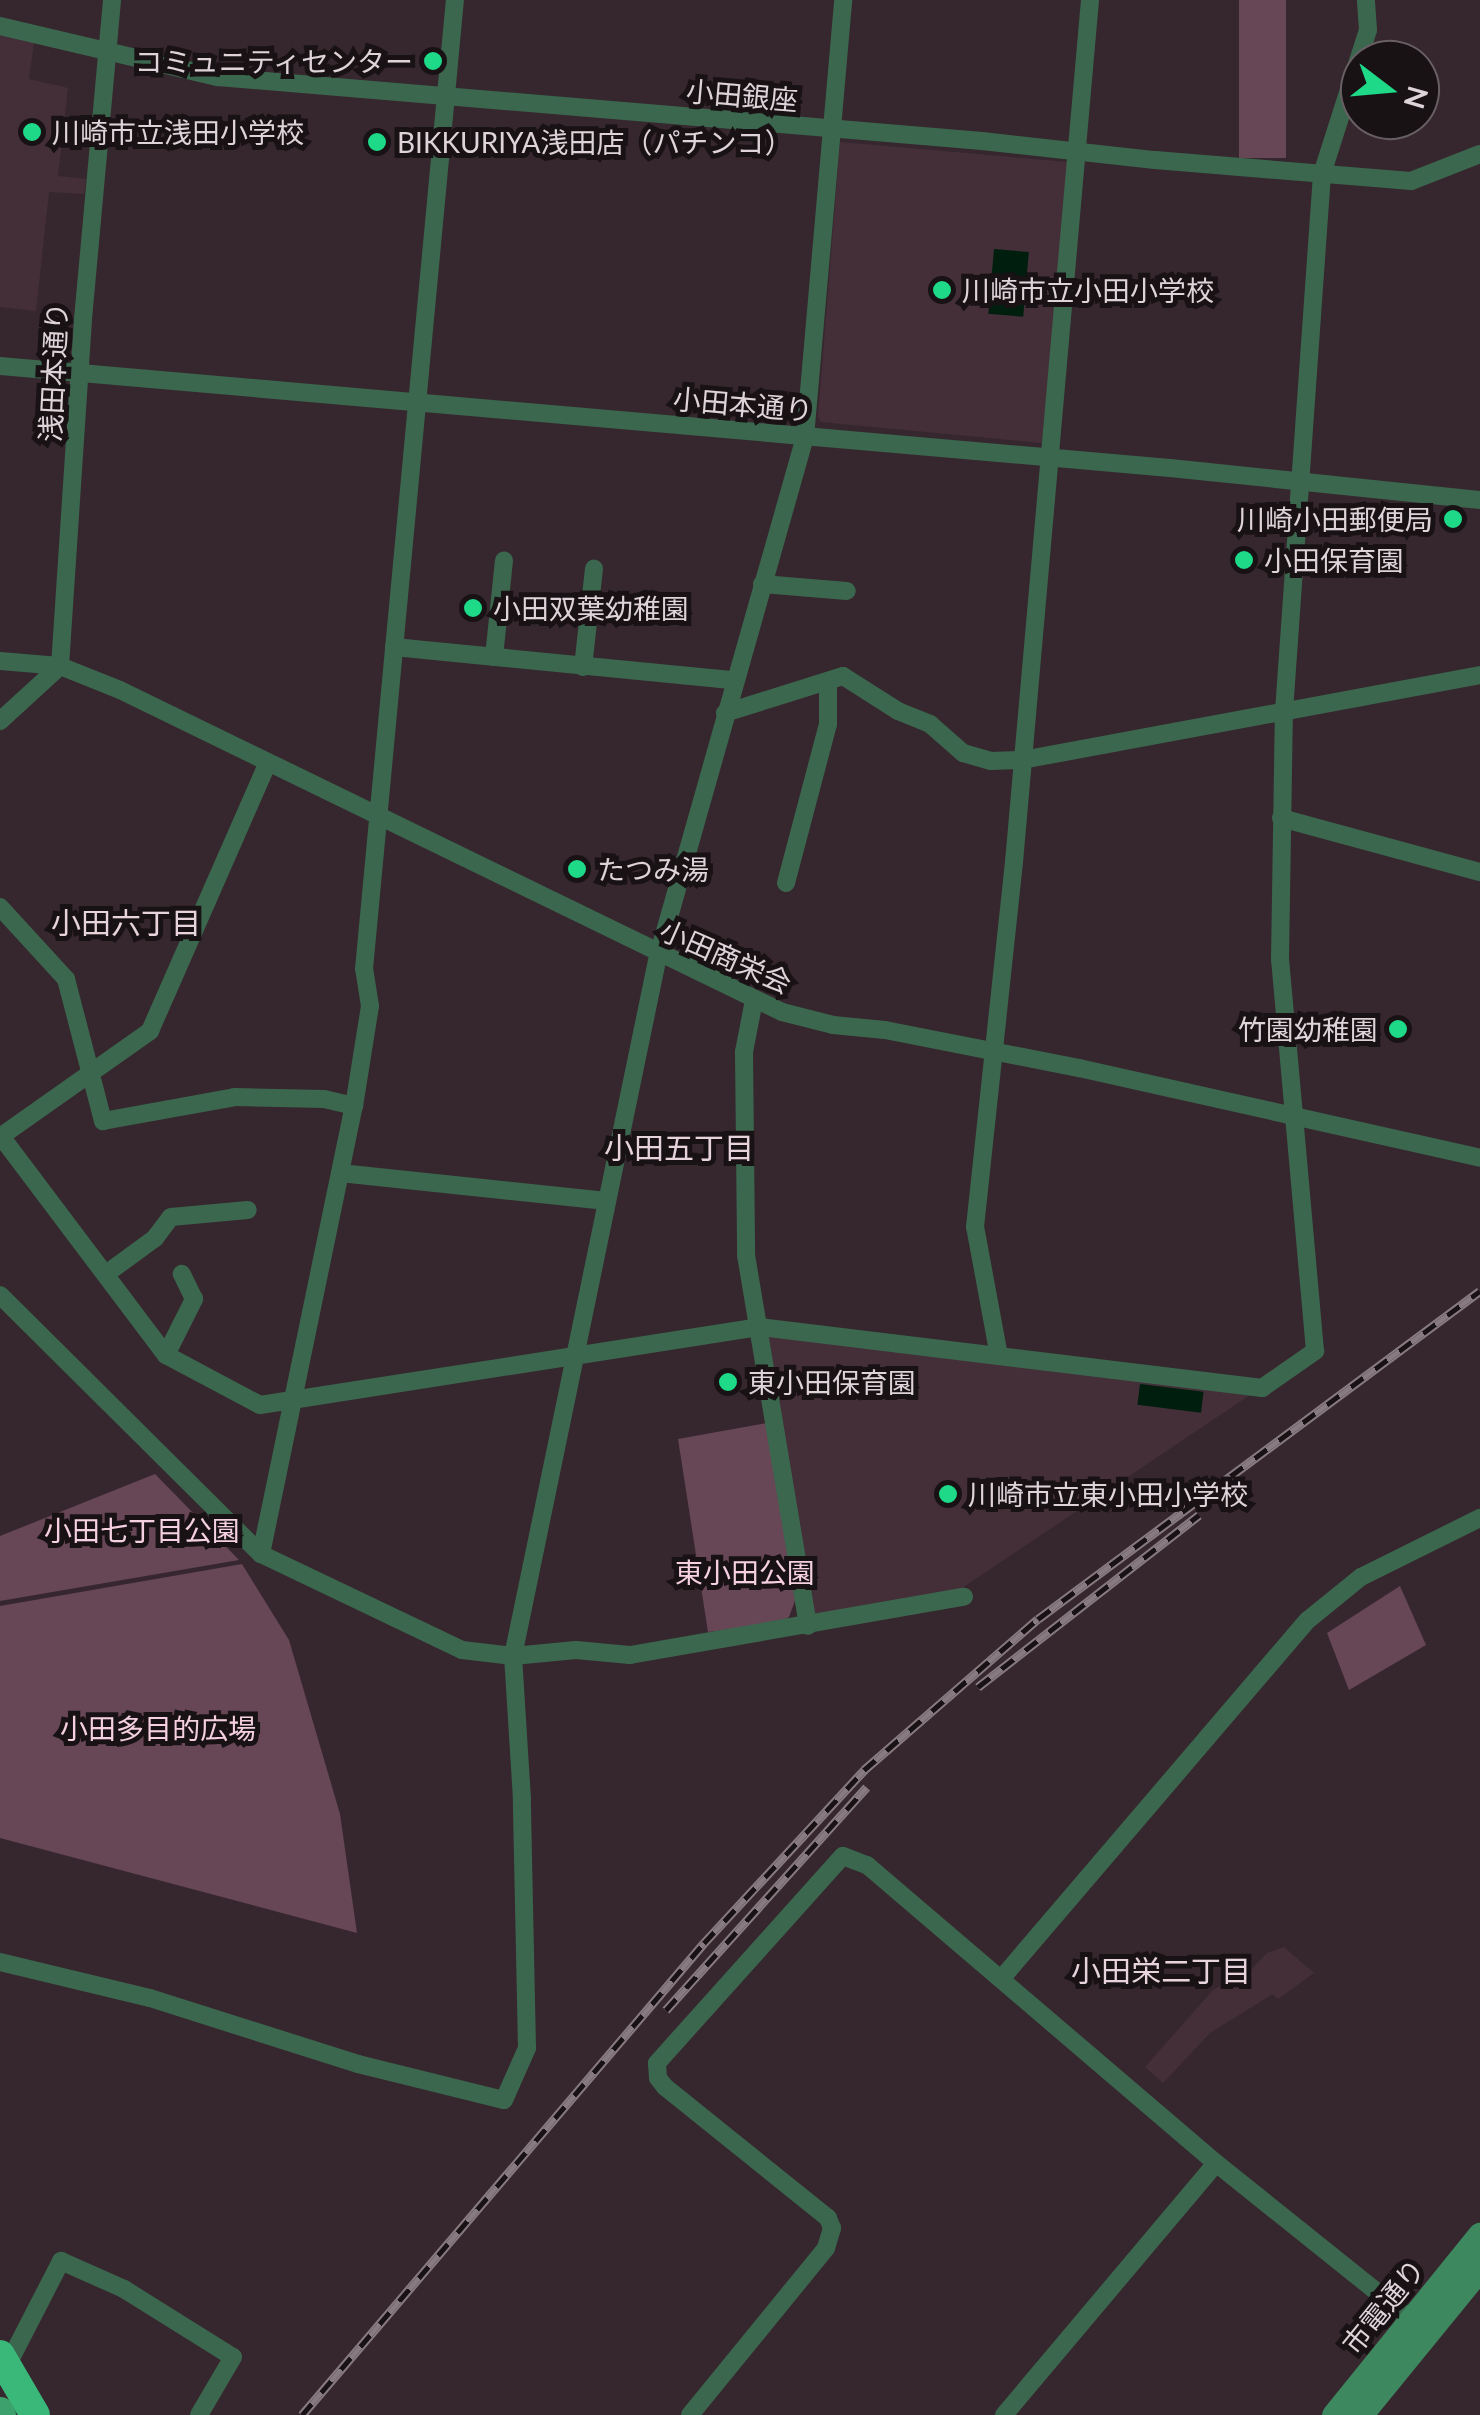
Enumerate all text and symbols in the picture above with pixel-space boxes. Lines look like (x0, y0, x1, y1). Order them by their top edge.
north arrow (1340, 40, 1440, 140)
place label: コミュニティセンター (133, 44, 413, 78)
marker: コミュニティセンター (422, 50, 444, 72)
street label: 小田銀座 (685, 73, 799, 117)
text: N (1398, 83, 1436, 113)
place label: 川崎市立浅田小学校 (52, 115, 304, 149)
marker: 川崎市立浅田小学校 (21, 121, 43, 143)
place label: BIKKURIYA浅田店（パチンコ） (397, 125, 792, 159)
marker: BIKKURIYA浅田店（パチンコ） (366, 131, 388, 153)
place label: 川崎市立小田小学校 (962, 273, 1214, 307)
marker: 川崎市立小田小学校 (931, 279, 953, 301)
street label: 浅田本通り (33, 301, 73, 443)
street label: 小田本通り (672, 381, 814, 427)
place label: 川崎小田郵便局 (1237, 502, 1433, 536)
marker: 川崎小田郵便局 (1442, 508, 1464, 530)
place label: 小田保育園 (1264, 543, 1404, 577)
marker: 小田保育園 (1233, 549, 1255, 571)
place label: 小田双葉幼稚園 (493, 591, 689, 625)
marker: 小田双葉幼稚園 (462, 597, 484, 619)
place label: たつみ湯 (597, 852, 709, 886)
marker: たつみ湯 (566, 858, 588, 880)
district label: 小田六丁目 (51, 904, 201, 940)
street label: 小田商栄会 (655, 912, 797, 1000)
place label: 竹園幼稚園 (1238, 1012, 1378, 1046)
marker: 竹園幼稚園 (1387, 1018, 1409, 1040)
district label: 小田五丁目 (604, 1129, 754, 1165)
place label: 東小田保育園 (748, 1365, 916, 1399)
marker: 東小田保育園 (717, 1371, 739, 1393)
place label: 川崎市立東小田小学校 (968, 1477, 1248, 1511)
marker: 川崎市立東小田小学校 (937, 1483, 959, 1505)
park label: 小田七丁目公園 (44, 1513, 240, 1547)
park label: 東小田公園 (675, 1555, 815, 1589)
park label: 小田多目的広場 (60, 1711, 256, 1745)
district label: 小田栄二丁目 (1071, 1952, 1251, 1988)
street label: 市電通り (1335, 2252, 1431, 2360)

